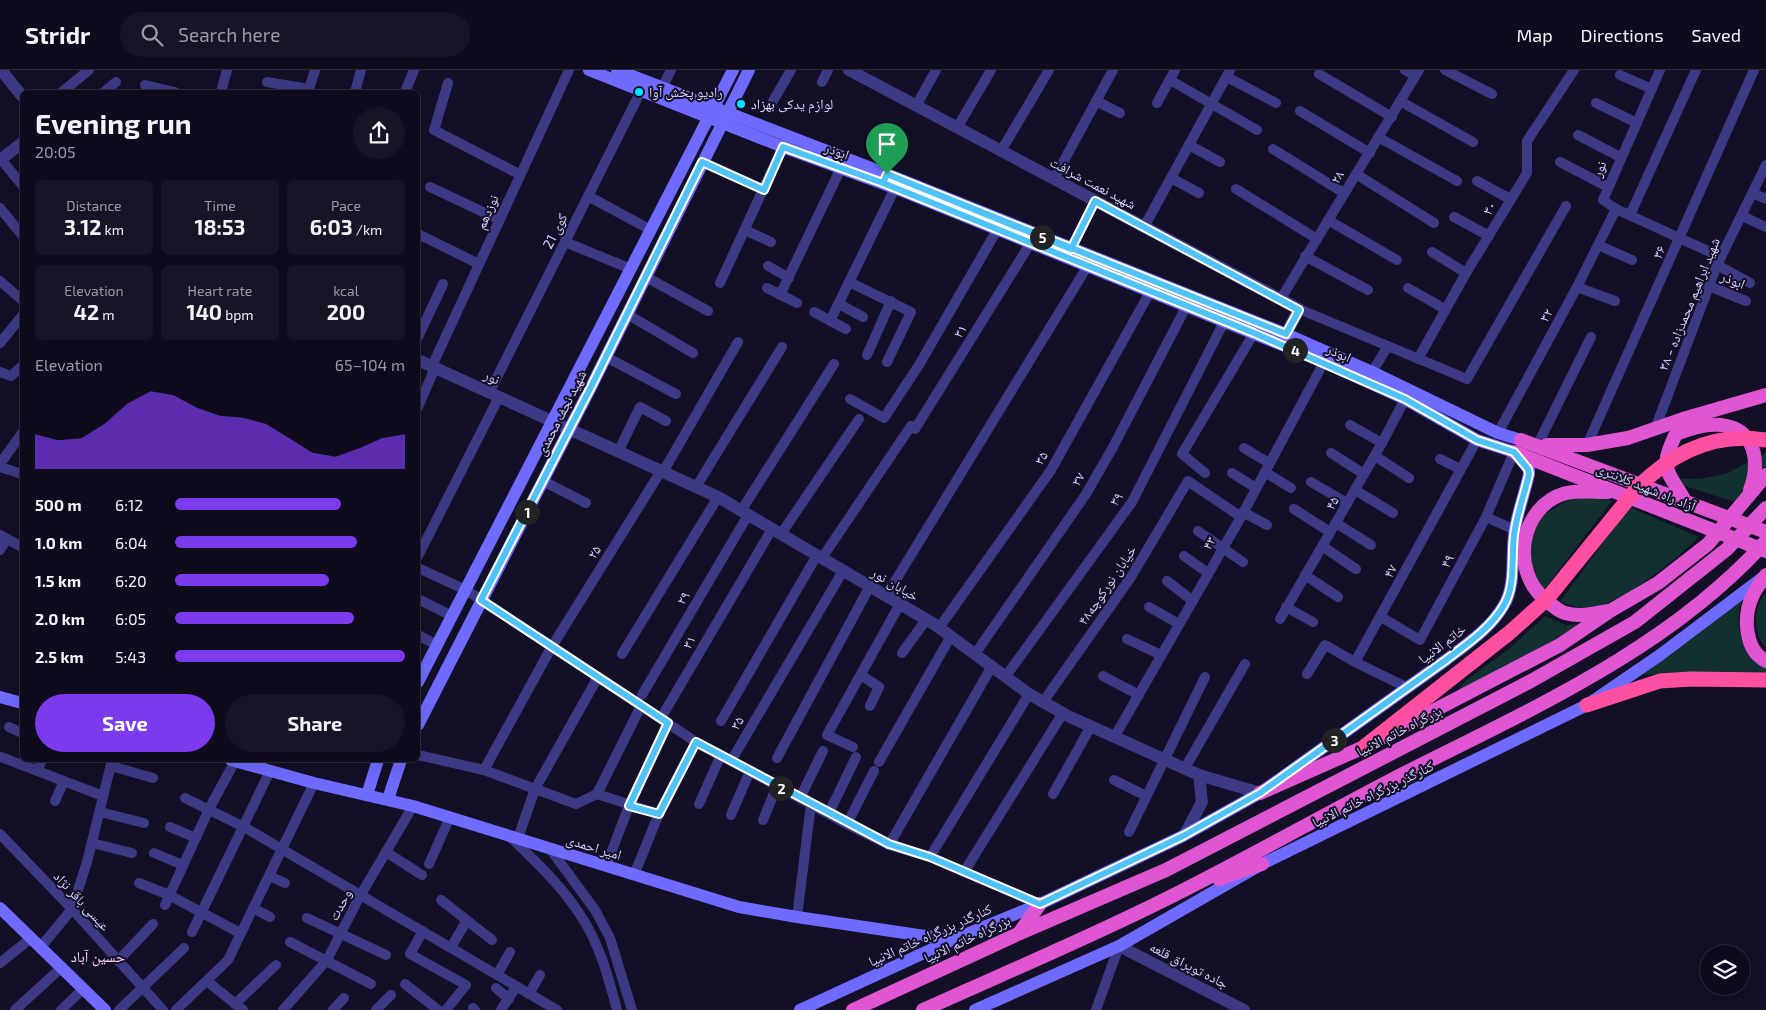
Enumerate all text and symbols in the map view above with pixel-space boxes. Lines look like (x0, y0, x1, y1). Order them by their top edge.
search box (120, 12, 470, 57)
text: Stridr (25, 20, 90, 49)
icon: search (138, 21, 166, 49)
text: Search here (178, 23, 280, 46)
text: Map (1516, 24, 1553, 46)
text: Directions (1581, 24, 1664, 46)
text: Saved (1692, 24, 1741, 46)
place label: رادیو پخش آوا (649, 83, 723, 101)
marker: رادیو پخش آوا (633, 86, 645, 98)
place label: لوازم یدکی بهزاد (751, 95, 833, 114)
marker: لوازم یدکی بهزاد (735, 98, 747, 110)
text: Evening run (35, 106, 192, 140)
button: share (353, 107, 405, 159)
pin (866, 123, 908, 174)
icon: arrive (873, 130, 901, 158)
street label: ابوذر (821, 138, 852, 164)
text: 20:05 (35, 142, 76, 161)
street label: شهید نعمت شرافت (1047, 153, 1139, 213)
street label: نور (1587, 158, 1610, 181)
street label: ۲۸ (1326, 167, 1347, 187)
street label: نوزدهم (471, 192, 504, 233)
text: Distance (66, 197, 122, 214)
text: Time (204, 197, 236, 214)
text: Pace (331, 197, 361, 214)
street label: ۳۰ (1478, 198, 1499, 217)
street label: کوی 21 (538, 210, 572, 252)
text: 3.12 (64, 214, 101, 239)
text: 18:53 (194, 214, 246, 239)
text: 6:03 (310, 214, 353, 239)
text: km (101, 221, 124, 238)
text: /km (353, 221, 382, 238)
pin: 5 (1030, 224, 1054, 250)
text: 5 (1039, 229, 1046, 246)
street label: شهید ابراهیم محمدزاده - ۳۸ (1654, 235, 1725, 373)
street label: ۳۶ (1648, 243, 1669, 261)
street label: ابوذر (1717, 267, 1748, 293)
text: Elevation (64, 282, 124, 299)
text: Heart rate (188, 282, 252, 299)
text: kcal (333, 282, 359, 299)
text: 42 (74, 299, 99, 324)
text: 140 (186, 299, 222, 324)
text: 200 (327, 299, 365, 324)
street label: ۳۲ (1535, 305, 1556, 324)
text: m (99, 306, 114, 323)
text: bpm (222, 306, 254, 323)
street label: ۳۱ (949, 321, 970, 341)
pin: 4 (1282, 338, 1308, 362)
street label: ابوذر (1323, 339, 1354, 366)
text: 4 (1291, 342, 1300, 359)
text: Elevation (35, 355, 103, 374)
text: 65–104 m (335, 355, 405, 374)
street label: نور (480, 365, 503, 389)
street label: شهید نجف محمدی (532, 367, 590, 459)
street label: ۳۵ (1030, 448, 1051, 468)
street label: آزاد راه شهید کلانتری (1594, 459, 1699, 515)
street label: ۳۷ (1067, 469, 1088, 489)
street label: ۳۹ (1105, 489, 1126, 509)
street label: ۴۵ (1321, 493, 1342, 512)
text: 500 m (35, 495, 82, 514)
text: 6:12 (115, 495, 143, 514)
pin: 1 (514, 500, 540, 524)
text: 1 (524, 504, 531, 521)
text: 1.0 km (35, 533, 82, 552)
text: 6:04 (115, 533, 147, 552)
street label: ۴۳ (1198, 533, 1219, 552)
street label: ۲۵ (583, 542, 604, 562)
street label: خیابان نورکوچه۴۸ (1074, 542, 1140, 628)
street label: ۴۹ (1436, 551, 1457, 570)
street label: ۴۷ (1379, 561, 1400, 580)
street label: خیابان نور (867, 563, 922, 605)
text: 1.5 km (35, 571, 81, 590)
text: 6:20 (115, 571, 147, 590)
street label: ۲۹ (672, 588, 693, 608)
text: 2.0 km (35, 609, 85, 628)
text: 6:05 (115, 609, 146, 628)
street label: خاتم الانبیا (1415, 620, 1470, 668)
street label: ۳۱ (678, 632, 699, 651)
text: 2.5 km (35, 647, 84, 666)
text: 5:43 (115, 647, 146, 666)
button: Save (35, 694, 215, 752)
button: Share (225, 694, 405, 752)
street label: بزرگراه خاتم الانبیا (1353, 702, 1445, 761)
street label: ۳۵ (726, 713, 747, 733)
pin: 3 (1322, 728, 1346, 752)
text: 3 (1331, 732, 1338, 749)
street label: کنارگذر بزرگراه خاتم الانبیا (1309, 757, 1437, 832)
pin: 2 (768, 776, 794, 800)
text: 2 (777, 780, 786, 797)
street label: امیر احمدی (564, 830, 624, 864)
street label: عیسی باقر نژاد (50, 867, 114, 935)
street label: وحدت (324, 886, 356, 924)
street label: کنارگذر بزرگراه خاتم الانبیا (866, 900, 994, 970)
street label: بزرگراه خاتم الانبیا (921, 912, 1013, 966)
street label: جاده توپراق قلعه (1147, 937, 1231, 993)
map controls (1700, 945, 1750, 995)
button: layers (1700, 945, 1750, 995)
district label: حسین آباد (71, 947, 126, 967)

